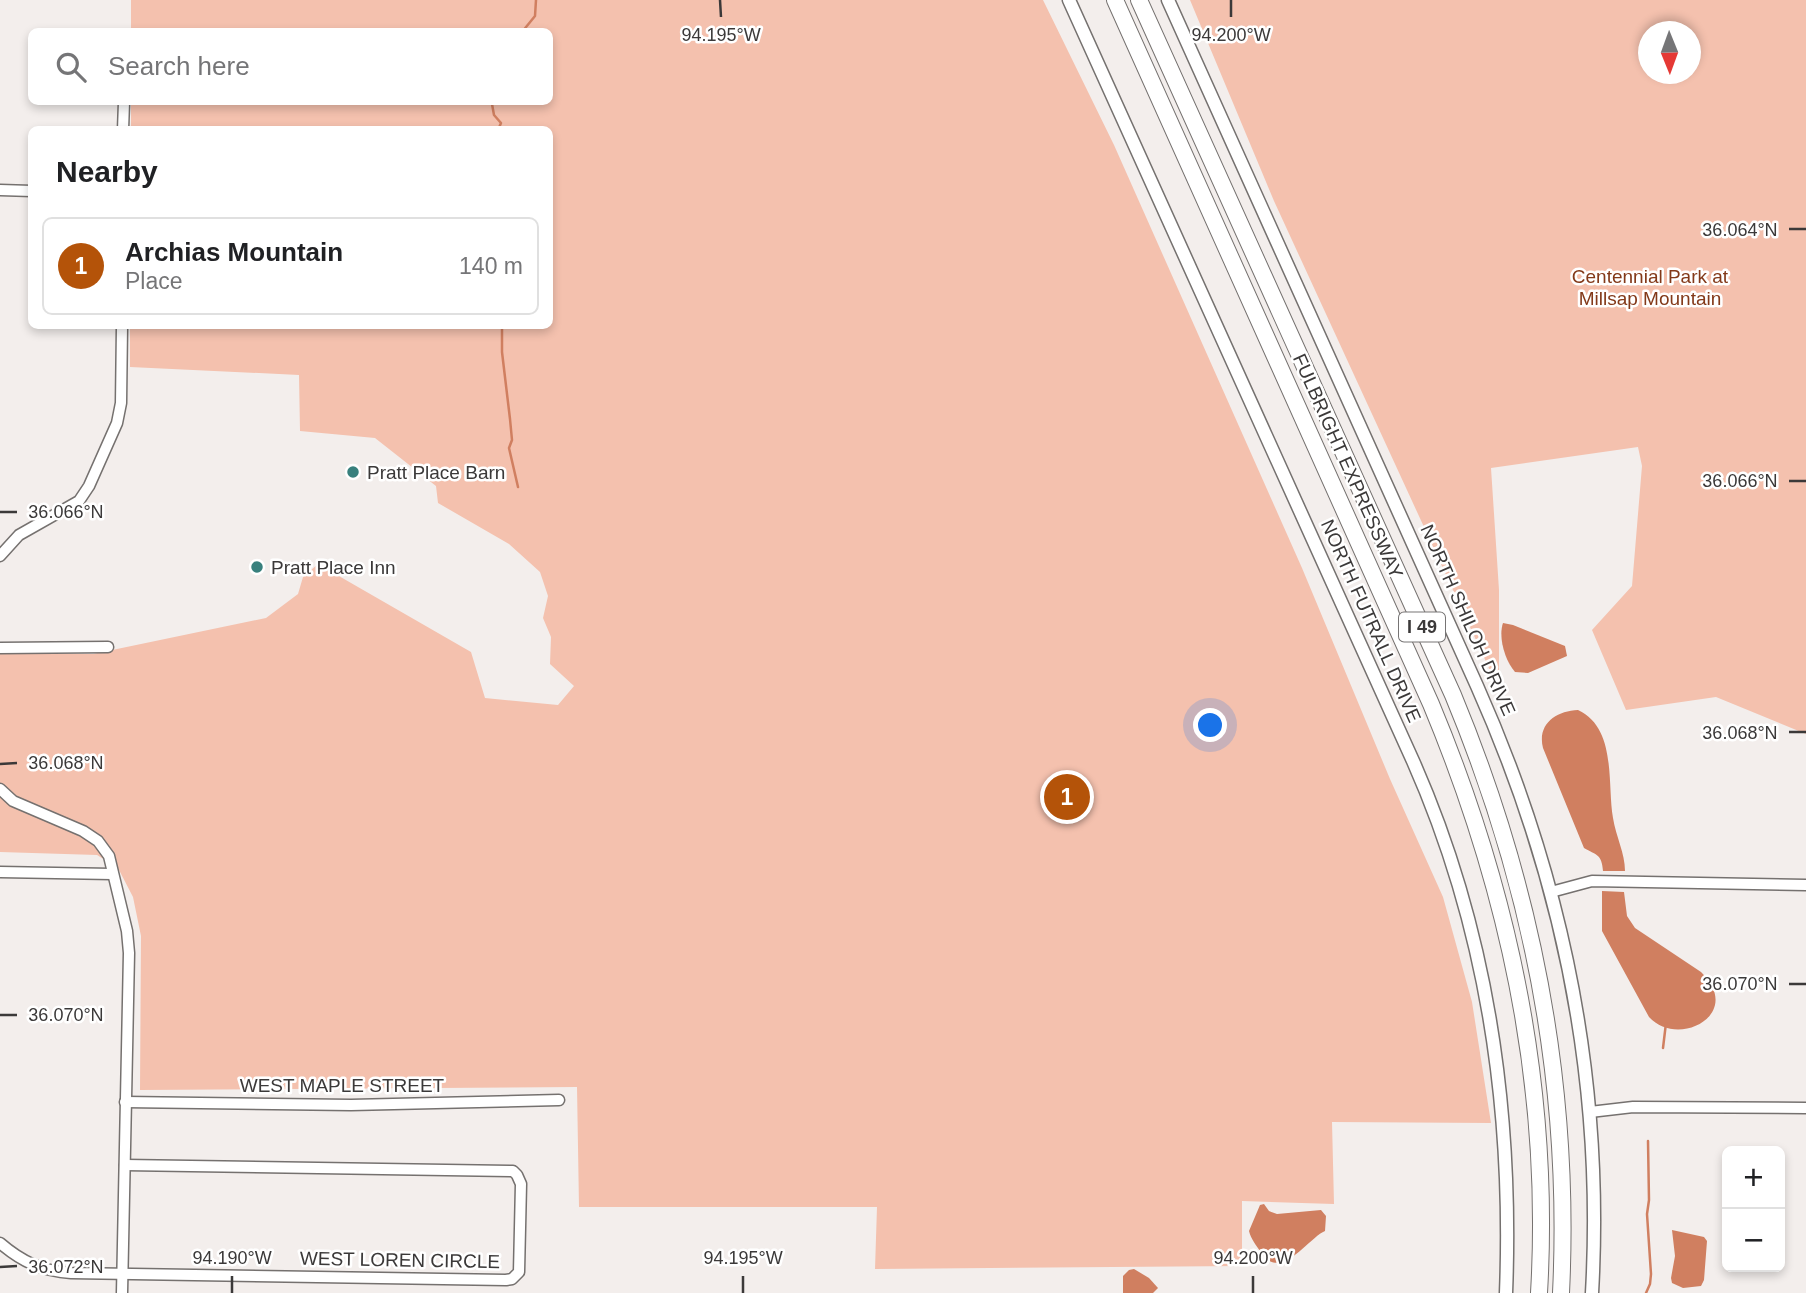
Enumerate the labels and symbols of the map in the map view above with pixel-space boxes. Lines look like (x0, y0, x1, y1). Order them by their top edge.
north arrow (1638, 21, 1701, 84)
text: 94.195°W (681, 25, 761, 45)
text: 94.200°W (1191, 25, 1271, 45)
text: 36.064°N (1702, 220, 1778, 240)
park label: Centennial Park at Millsap Mountain (1572, 266, 1729, 309)
street label: FULBRIGHT EXPRESSWAY (1289, 350, 1407, 582)
place label: Pratt Place Barn (367, 462, 505, 483)
marker: Pratt Place Barn (345, 464, 361, 480)
text: 36.066°N (1702, 471, 1778, 491)
text: 36.066°N (28, 502, 104, 522)
street label: NORTH FUTRALL DRIVE (1317, 516, 1425, 726)
street label: NORTH SHILOH DRIVE (1416, 521, 1520, 719)
place label: Pratt Place Inn (271, 557, 396, 578)
marker: Pratt Place Inn (249, 559, 265, 575)
road number: I 49 (1399, 612, 1445, 642)
your location (1193, 708, 1227, 742)
text: 36.068°N (1702, 723, 1778, 743)
text: 36.068°N (28, 753, 104, 773)
pin: 1 (1044, 771, 1090, 823)
text: 36.070°N (1702, 974, 1778, 994)
text: 36.070°N (28, 1005, 104, 1025)
street label: WEST MAPLE STREET (240, 1075, 445, 1096)
text: 94.190°W (192, 1248, 272, 1268)
street label: WEST LOREN CIRCLE (300, 1248, 500, 1272)
text: 94.195°W (703, 1248, 783, 1268)
text: 94.200°W (1213, 1248, 1293, 1268)
text: 36.072°N (28, 1257, 104, 1277)

